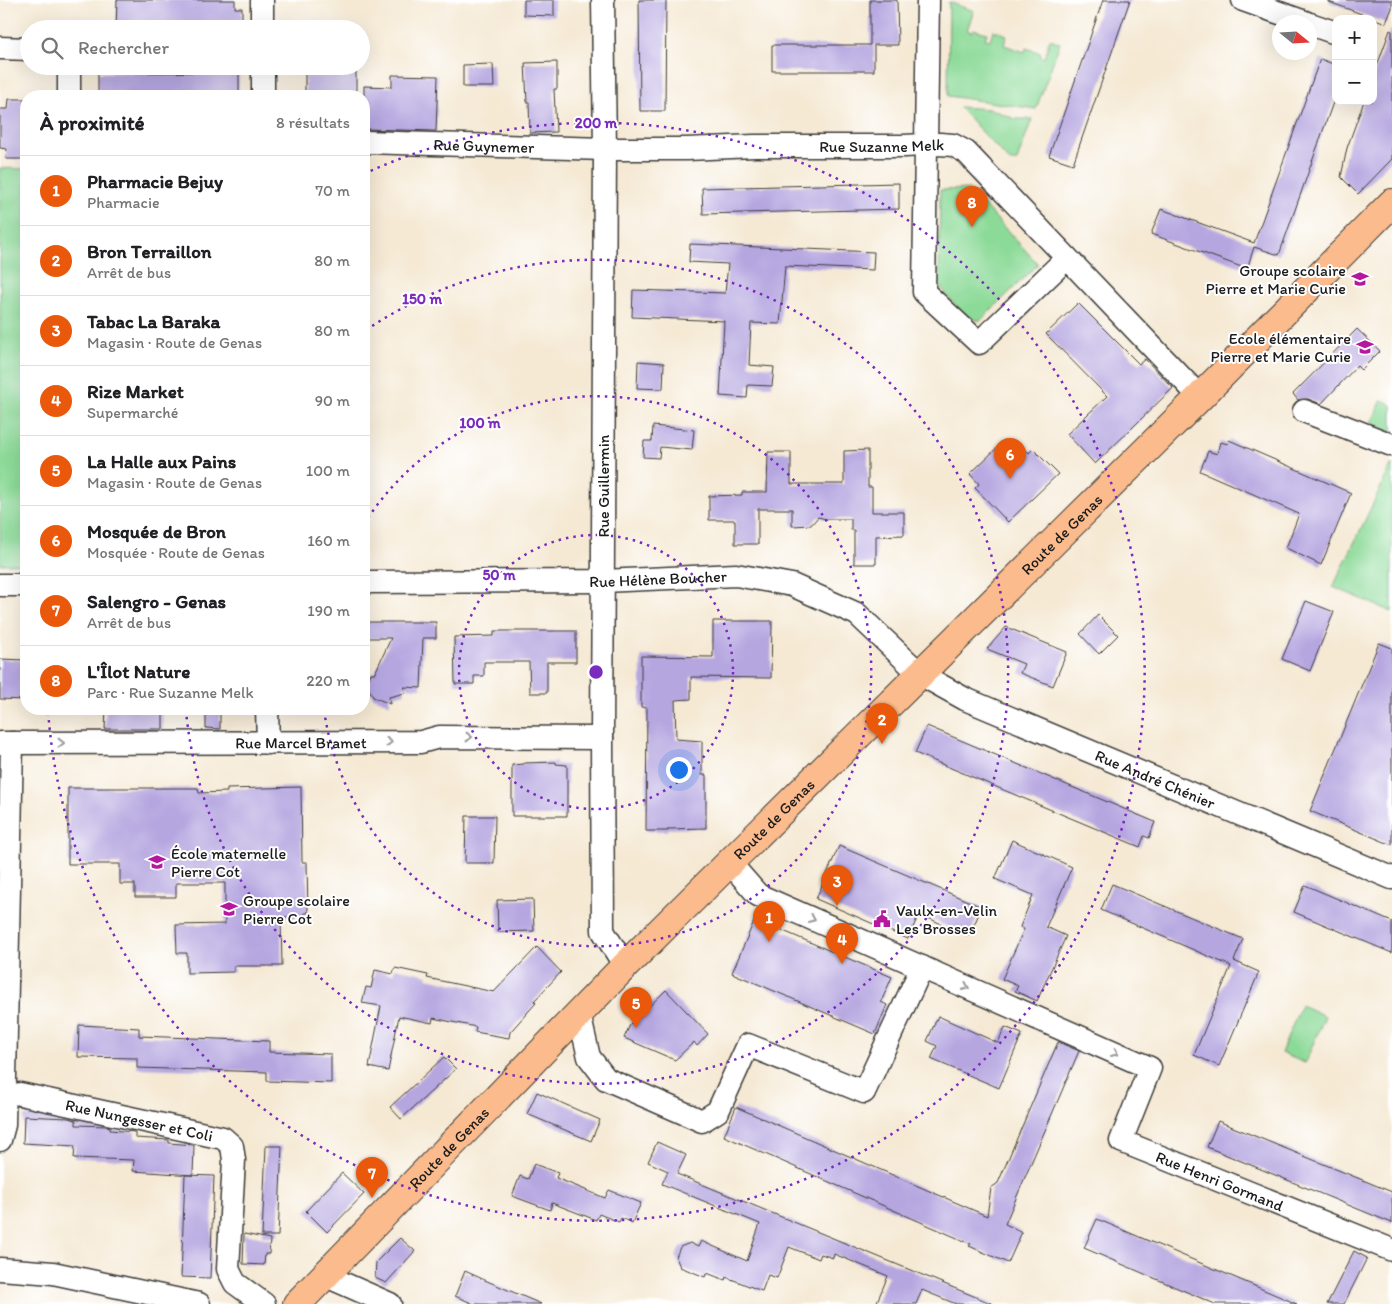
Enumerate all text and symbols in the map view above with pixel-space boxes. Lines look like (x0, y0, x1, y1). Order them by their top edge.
north arrow (1272, 15, 1317, 60)
map controls (1332, 15, 1377, 105)
button: + (1332, 15, 1377, 60)
search box (20, 20, 370, 75)
icon: search (38, 34, 66, 62)
text: Rechercher (78, 36, 169, 59)
button: − (1332, 60, 1377, 105)
text: À proximité (40, 110, 145, 135)
text: 8 résultats (276, 113, 350, 132)
text: 200 m (575, 114, 618, 132)
street label: Rue Suzanne Melk (819, 134, 945, 156)
street label: Rue Guynemer (433, 135, 535, 156)
text: Pharmacie Bejuy (87, 170, 223, 193)
text: 1 (52, 181, 60, 200)
text: 70 m (315, 181, 350, 200)
pin: 8 (956, 186, 988, 227)
text: Pharmacie (87, 193, 160, 212)
text: Bron Terraillon (87, 240, 212, 263)
text: 2 (52, 251, 60, 270)
text: 80 m (314, 251, 350, 270)
place label: Groupe scolaire Pierre et Marie Curie (1205, 261, 1346, 298)
text: Arrêt de bus (87, 263, 171, 282)
school or university icon: Groupe scolaire Pierre et Marie Curie (1350, 269, 1370, 289)
text: 150 m (402, 290, 442, 308)
text: Tabac La Baraka (87, 310, 220, 333)
text: 3 (52, 321, 60, 340)
text: 80 m (314, 321, 350, 340)
place label: Ecole élémentaire Pierre et Marie Curie (1210, 329, 1351, 366)
text: Magasin · Route de Genas (87, 333, 262, 352)
school or university icon: Ecole élémentaire Pierre et Marie Curie (1355, 337, 1375, 357)
text: Rize Market (87, 380, 184, 403)
text: 4 (51, 391, 61, 410)
text: 90 m (315, 391, 350, 410)
text: Supermarché (87, 403, 179, 422)
text: 100 m (459, 414, 501, 432)
street label: Rue Guillermin (594, 434, 613, 537)
pin: 6 (994, 438, 1026, 479)
text: La Halle aux Pains (87, 450, 236, 473)
text: 5 (52, 461, 60, 480)
text: 100 m (306, 461, 350, 480)
text: Magasin · Route de Genas (87, 473, 262, 492)
street label: Route de Genas (1017, 490, 1106, 578)
text: Mosquée de Bron (87, 520, 226, 543)
text: 6 (52, 531, 60, 550)
text: 160 m (307, 531, 350, 550)
text: Mosquée · Route de Genas (87, 543, 265, 562)
text: 50 m (482, 566, 516, 584)
street label: Rue Hélène Boucher (589, 566, 727, 591)
text: Salengro - Genas (87, 590, 226, 613)
text: 7 (52, 601, 60, 620)
text: 190 m (307, 601, 350, 620)
text: Arrêt de bus (87, 613, 171, 632)
text: L'Îlot Nature (87, 660, 190, 683)
centre of rings (587, 663, 605, 681)
text: 8 (52, 671, 60, 690)
text: 220 m (306, 671, 350, 690)
text: Parc · Rue Suzanne Melk (87, 683, 254, 702)
pin: 2 (866, 703, 898, 744)
one-way arrow (465, 732, 473, 742)
street label: Rue Marcel Bramet (235, 733, 367, 752)
one-way arrow (386, 737, 393, 747)
one-way arrow (57, 738, 65, 748)
street label: Rue André Chénier (1092, 745, 1219, 813)
your location (666, 757, 692, 783)
street label: Route de Genas (729, 775, 818, 863)
place label: École maternelle Pierre Cot (171, 844, 286, 881)
school or university icon: École maternelle Pierre Cot (147, 852, 167, 872)
pin: 3 (821, 865, 853, 906)
place label: Groupe scolaire Pierre Cot (243, 891, 350, 928)
school or university icon: Groupe scolaire Pierre Cot (219, 899, 239, 919)
pin: 1 (753, 901, 785, 942)
place label: Vaulx-en-Velin Les Brosses (896, 901, 998, 938)
public building icon: Vaulx-en-Velin Les Brosses (872, 909, 892, 929)
one-way arrow (807, 912, 816, 923)
pin: 4 (826, 923, 858, 964)
one-way arrow (961, 980, 970, 991)
pin: 5 (620, 987, 652, 1028)
one-way arrow (1110, 1046, 1119, 1057)
street label: Rue Nungesser et Coli (64, 1095, 215, 1145)
street label: Route de Genas (405, 1103, 493, 1193)
street label: Rue Henri Gormand (1153, 1147, 1287, 1215)
pin: 7 (356, 1157, 388, 1198)

